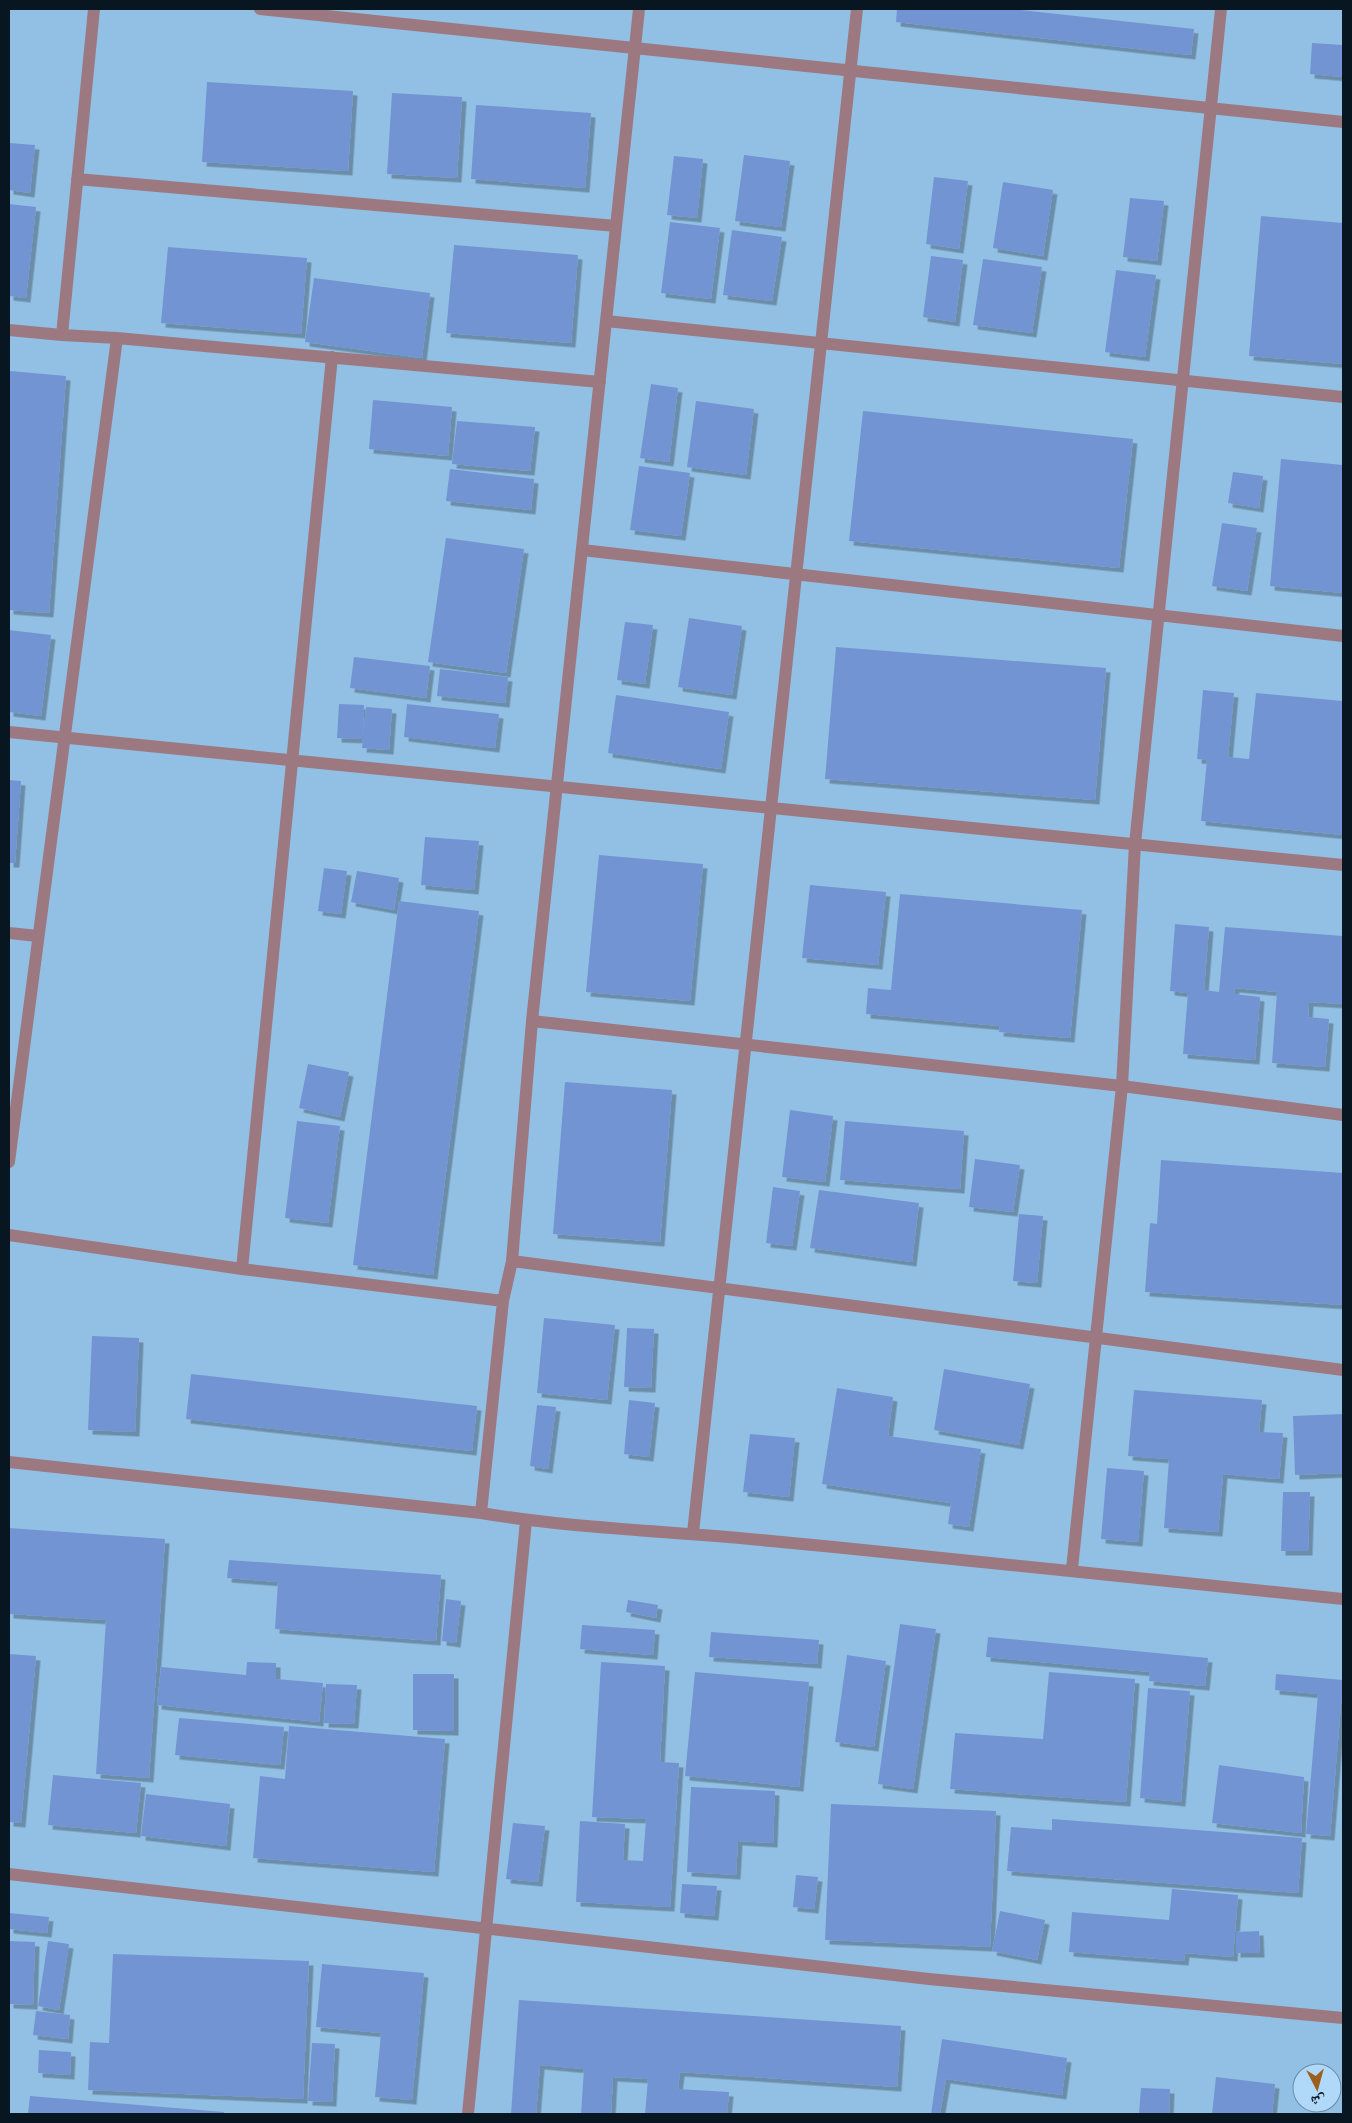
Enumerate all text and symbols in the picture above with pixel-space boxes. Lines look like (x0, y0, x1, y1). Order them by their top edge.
north arrow (1292, 2063, 1342, 2113)
text: ش (1310, 2091, 1326, 2109)

